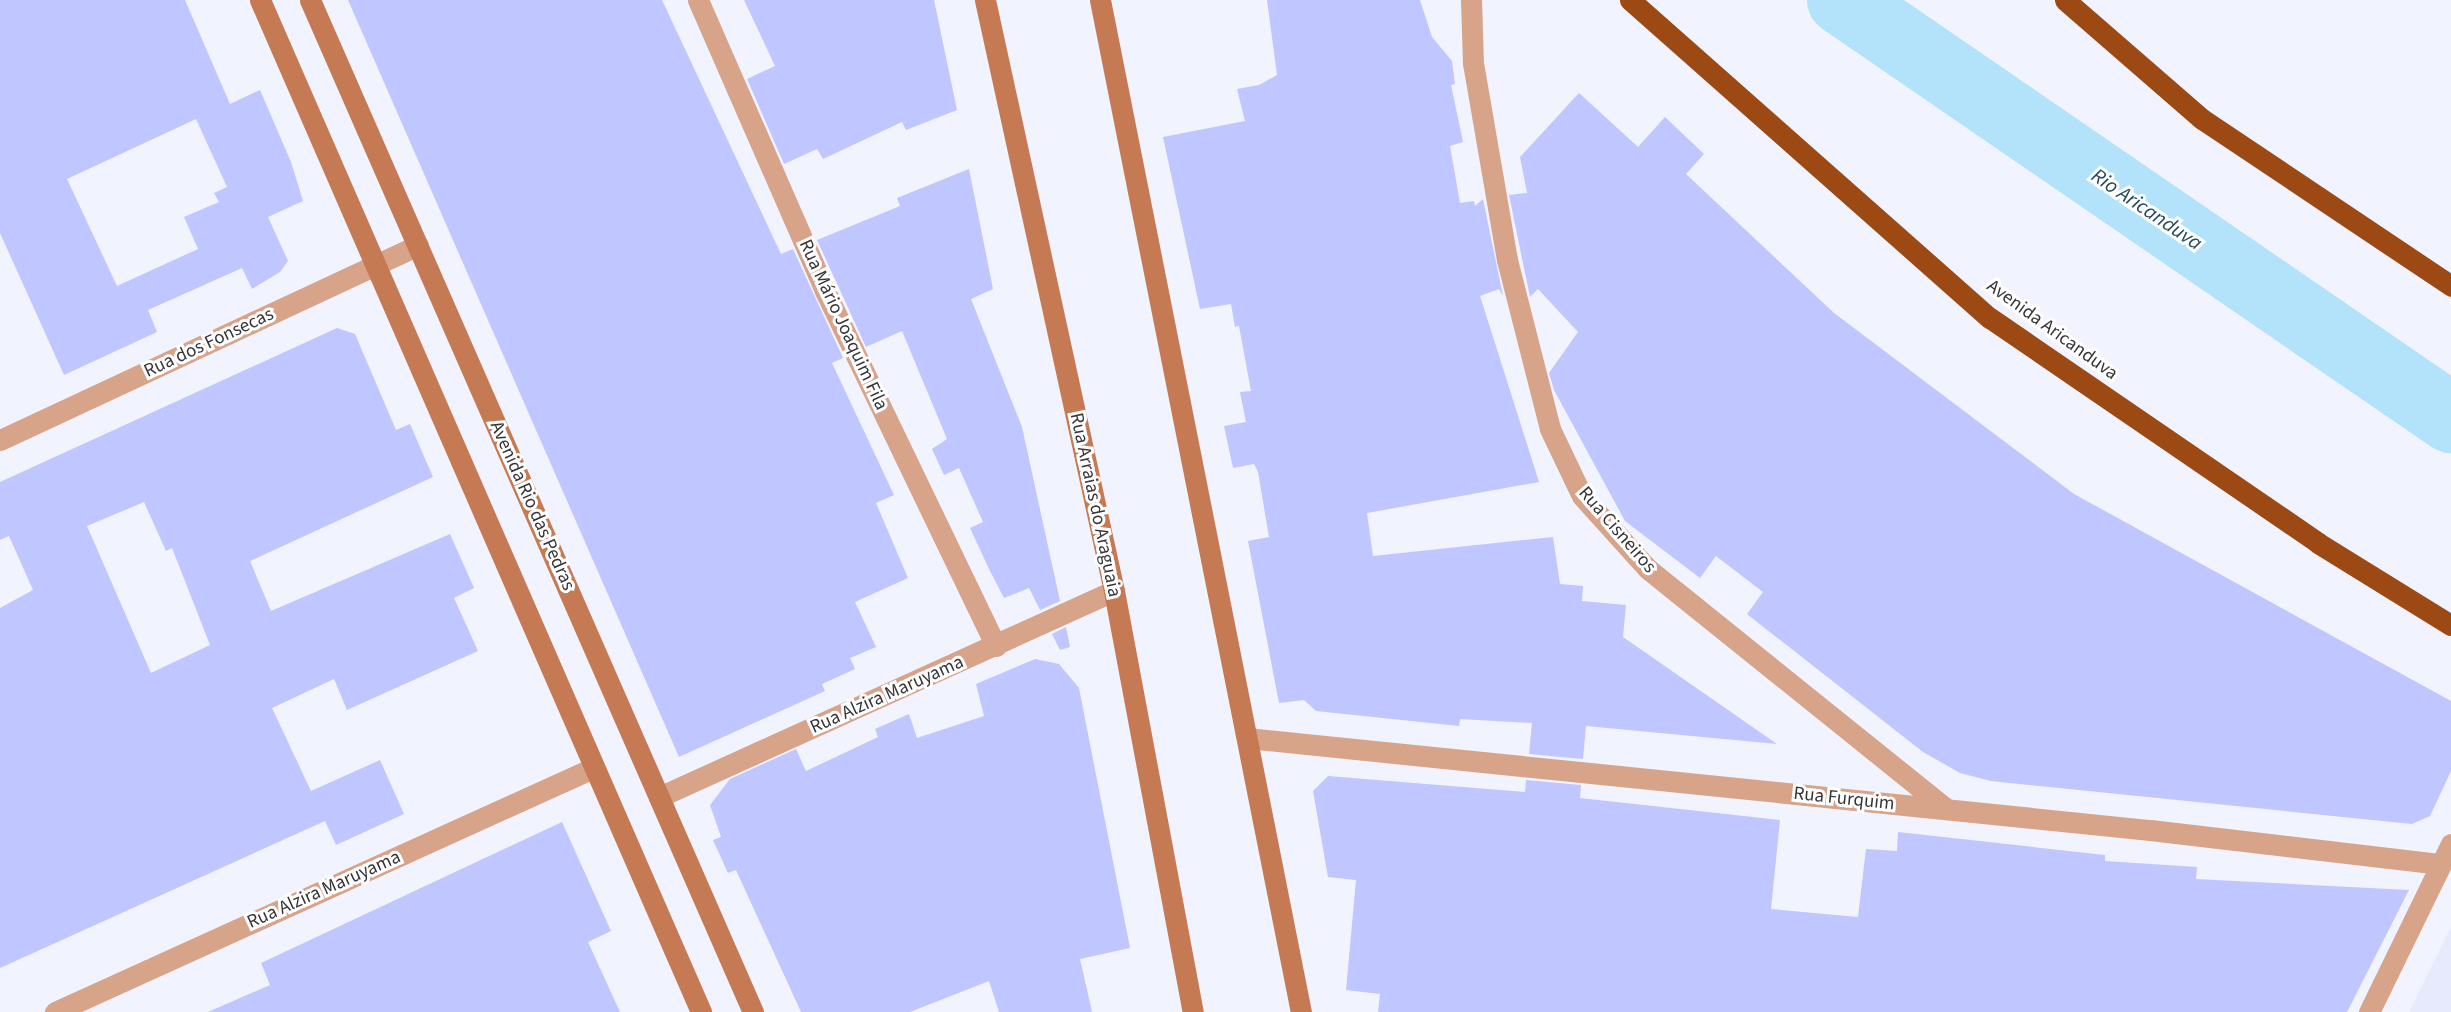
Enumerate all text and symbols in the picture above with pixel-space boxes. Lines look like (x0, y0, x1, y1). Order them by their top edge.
water label: Rio Aricanduva (2087, 163, 2207, 255)
street label: Rua Mário Joaquim Fila (793, 236, 893, 414)
street label: Avenida Aricanduva (1982, 275, 2122, 385)
street label: Rua dos Fonsecas (141, 303, 277, 383)
street label: Rua Arraias do Araguaia (1064, 411, 1126, 599)
street label: Avenida Rio das Pedras (484, 418, 580, 594)
street label: Rua Cisneiros (1573, 482, 1661, 578)
street label: Rua Alzira Maruyama (807, 651, 967, 739)
street label: Rua Furquim (1792, 782, 1896, 816)
street label: Rua Alzira Maruyama (244, 846, 404, 934)

